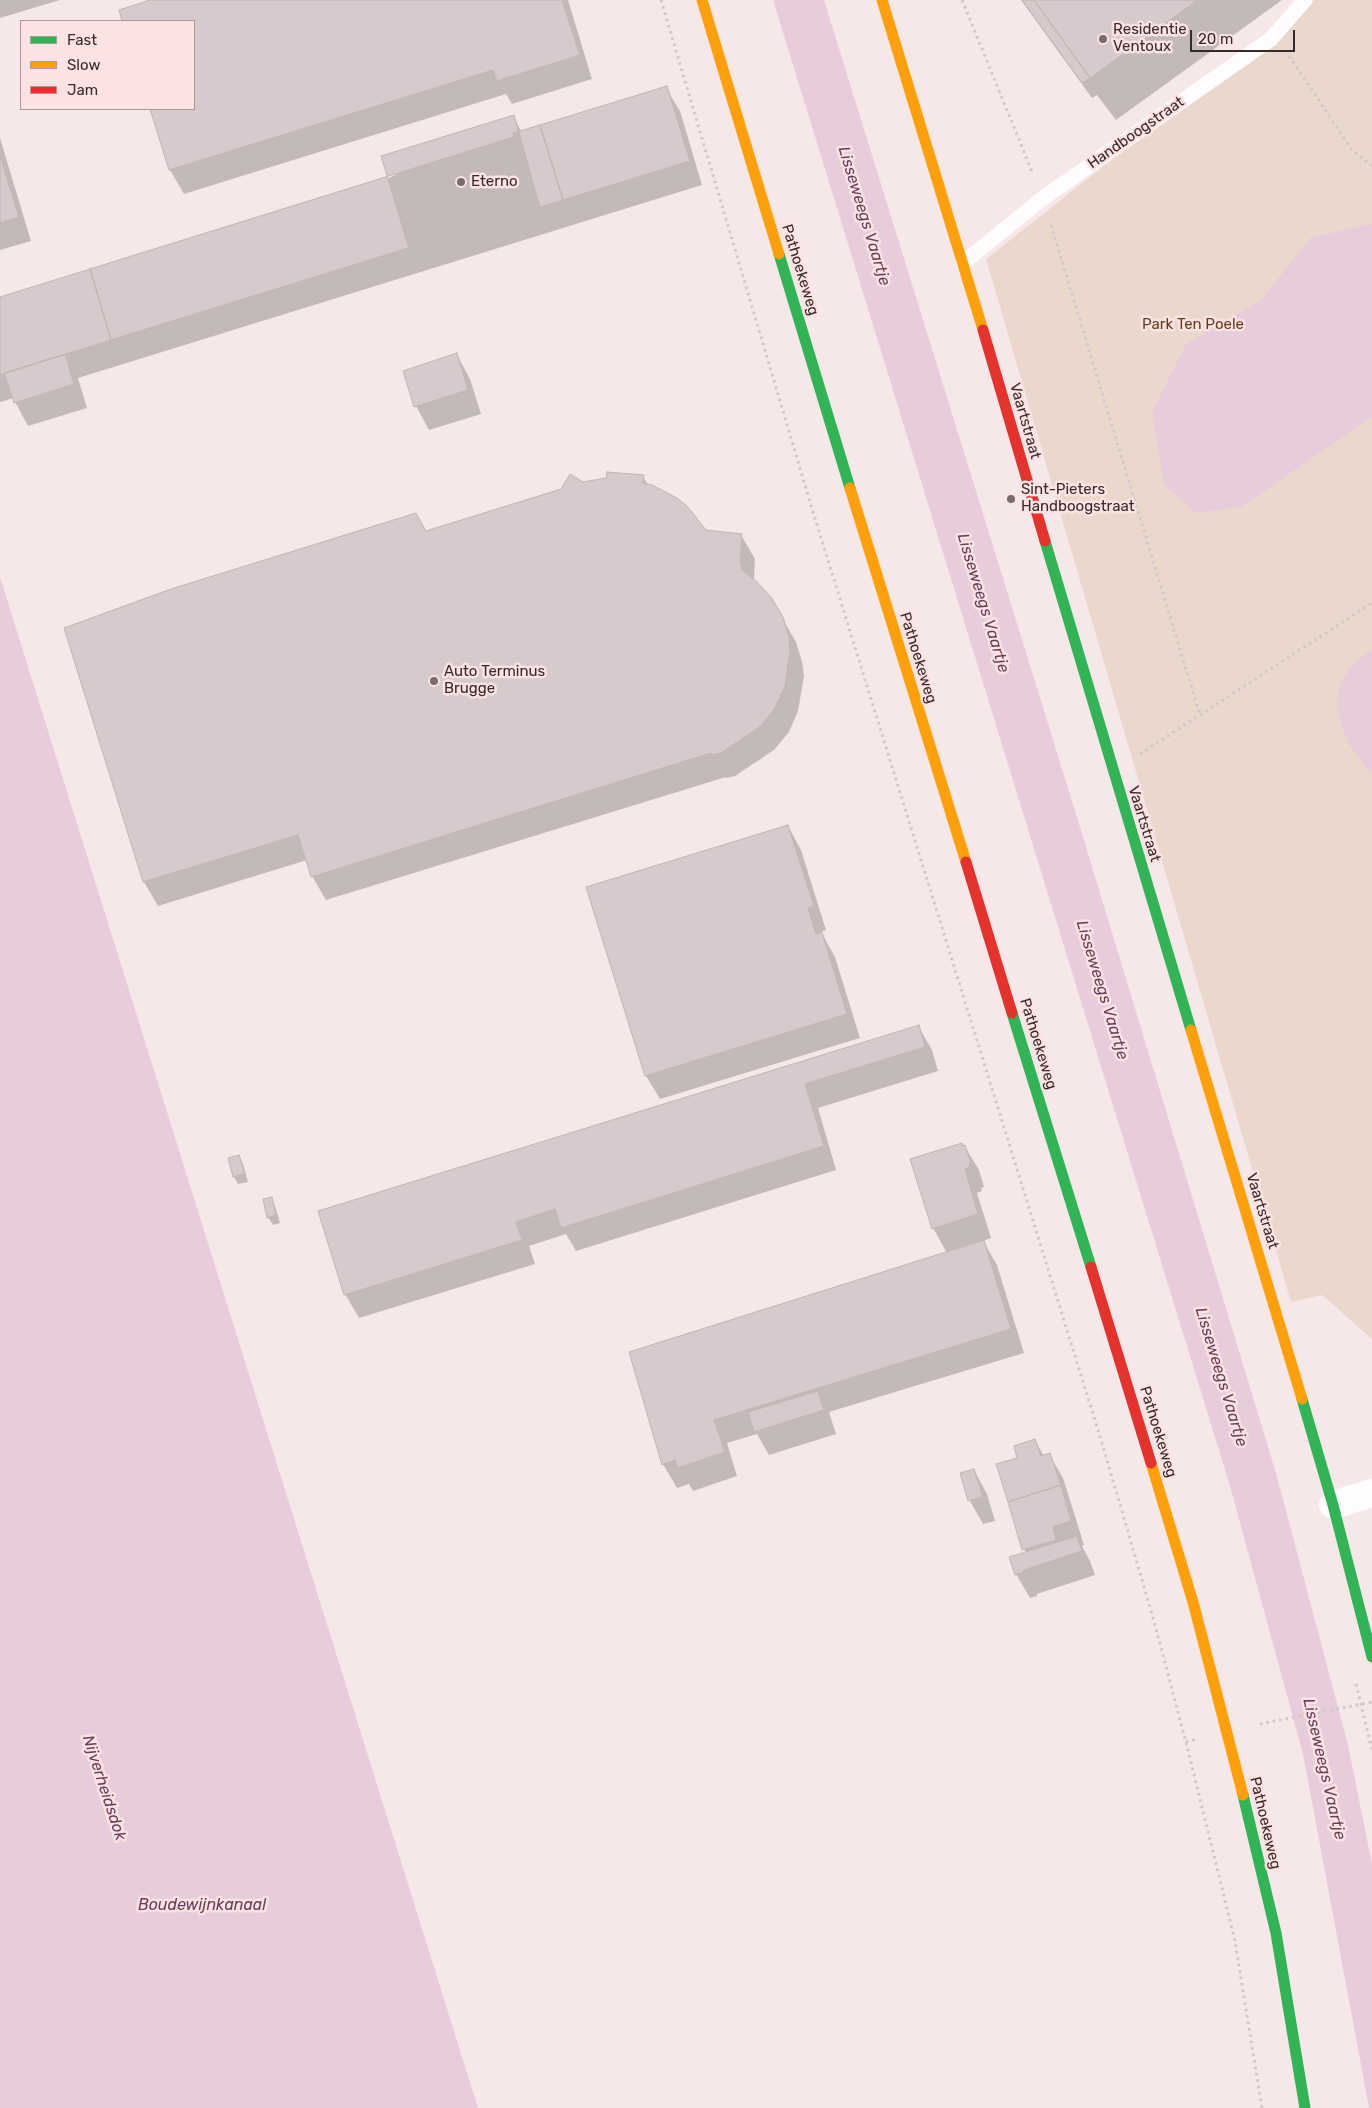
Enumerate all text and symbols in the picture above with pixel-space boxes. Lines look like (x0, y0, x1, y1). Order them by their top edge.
legend (20, 20, 195, 110)
scale bar (1192, 20, 1297, 52)
place label: Residentie Ventoux (1113, 21, 1187, 56)
text: 20 m (1198, 30, 1233, 48)
text: Fast (67, 31, 97, 49)
marker: Residentie Ventoux (1097, 33, 1109, 45)
text: Slow (67, 56, 100, 74)
text: Jam (67, 81, 98, 99)
street label: Handboogstraat (1084, 93, 1188, 173)
water label: Lisseweegs Vaartje (834, 144, 894, 288)
place label: Eterno (471, 173, 518, 191)
marker: Eterno (455, 176, 467, 188)
street label: Pathoekeweg (778, 222, 822, 318)
park label: Park Ten Poele (1142, 316, 1244, 334)
street label: Vaartstraat (1006, 381, 1044, 461)
place label: Sint-Pieters Handboogstraat (1021, 481, 1135, 516)
marker: Sint-Pieters Handboogstraat (1005, 493, 1017, 505)
water label: Lisseweegs Vaartje (953, 531, 1013, 675)
street label: Pathoekeweg (896, 610, 940, 706)
place label: Auto Terminus Brugge (444, 663, 545, 698)
marker: Auto Terminus Brugge (428, 675, 440, 687)
street label: Vaartstraat (1124, 784, 1164, 864)
water label: Lisseweegs Vaartje (1072, 918, 1132, 1062)
street label: Pathoekeweg (1016, 996, 1060, 1092)
street label: Vaartstraat (1242, 1171, 1282, 1251)
water label: Lisseweegs Vaartje (1191, 1305, 1251, 1449)
street label: Pathoekeweg (1136, 1384, 1180, 1480)
water label: Lisseweegs Vaartje (1298, 1696, 1350, 1842)
water label: Nijverheidsdok (78, 1733, 130, 1843)
street label: Pathoekeweg (1246, 1775, 1284, 1871)
water label: Boudewijnkanaal (138, 1895, 266, 1915)

